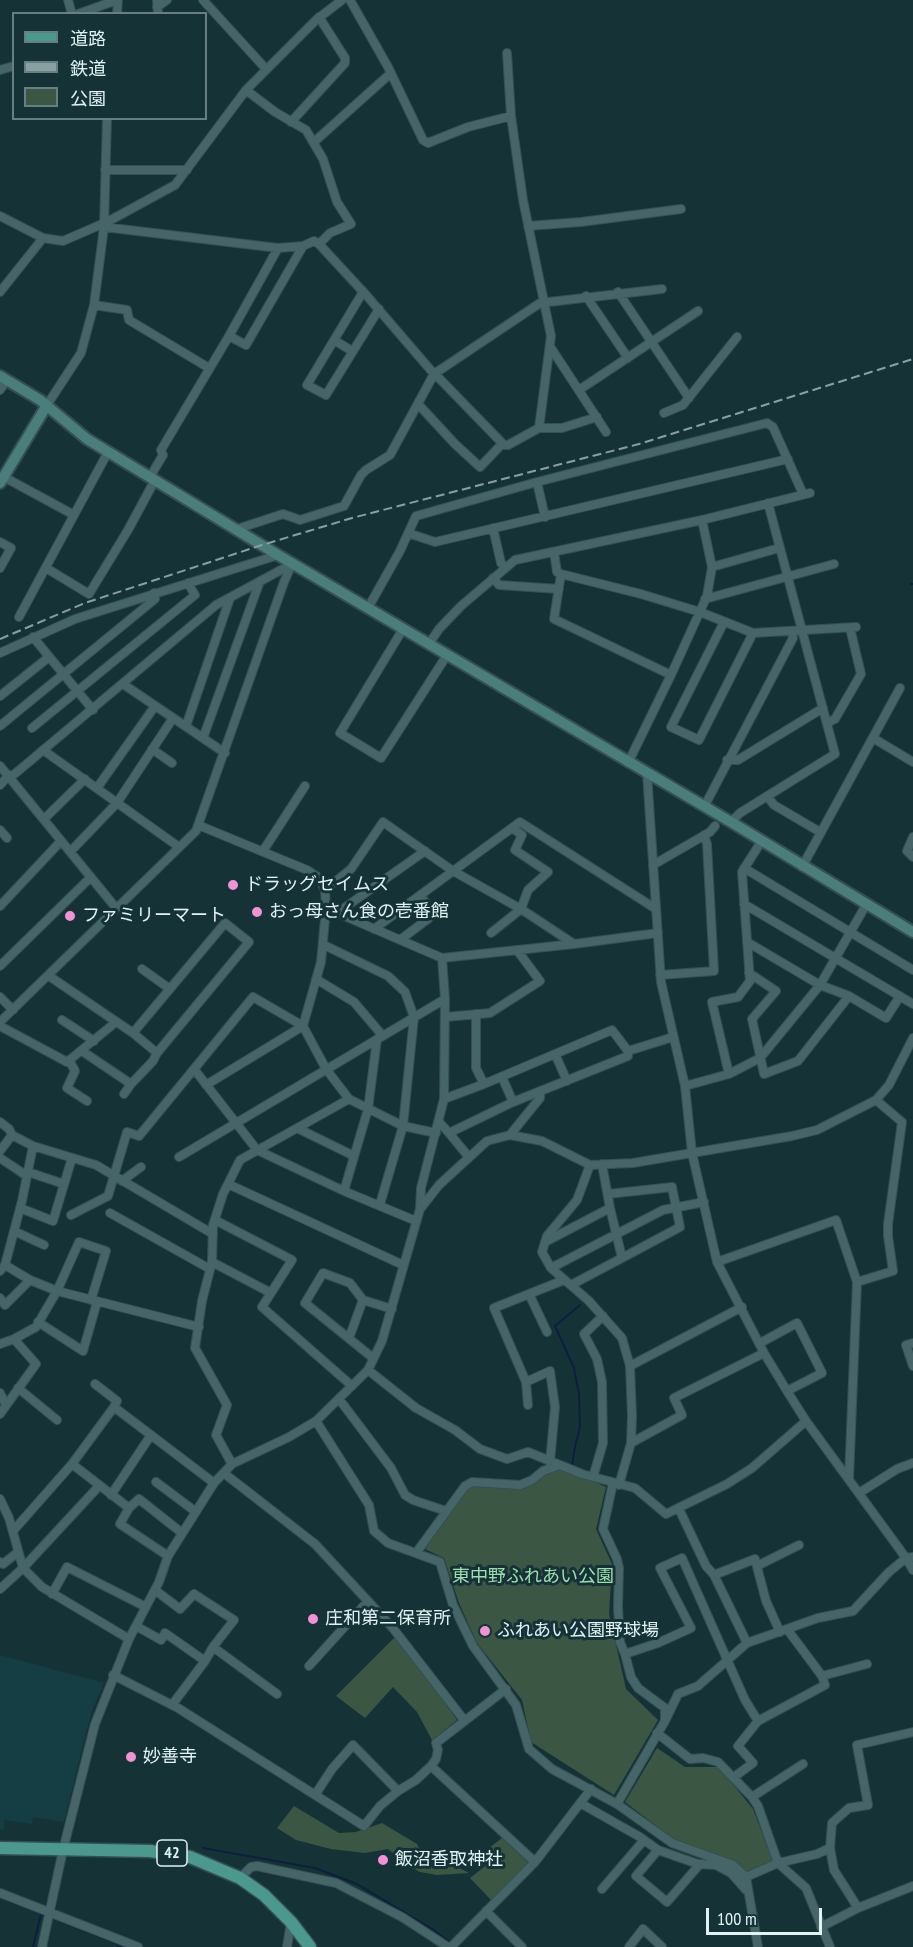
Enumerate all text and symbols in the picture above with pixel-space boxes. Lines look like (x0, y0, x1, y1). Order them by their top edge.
legend (12, 12, 207, 120)
text: 道路 (70, 27, 106, 50)
text: 鉄道 (70, 57, 106, 80)
text: 公園 (70, 87, 106, 110)
place label: ドラッグセイムス (245, 874, 389, 896)
marker: ドラッグセイムス (226, 878, 240, 892)
place label: おっ母さん食の壱番館 (269, 901, 449, 923)
place label: ファミリーマート (82, 905, 226, 927)
marker: おっ母さん食の壱番館 (250, 905, 264, 919)
marker: ファミリーマート (63, 909, 77, 923)
park label: 東中野ふれあい公園 (452, 1566, 614, 1588)
place label: 庄和第二保育所 (325, 1608, 451, 1630)
marker: 庄和第二保育所 (306, 1612, 320, 1626)
place label: ふれあい公園野球場 (497, 1620, 659, 1642)
marker: ふれあい公園野球場 (478, 1624, 492, 1638)
place label: 妙善寺 (143, 1746, 197, 1768)
marker: 妙善寺 (124, 1750, 138, 1764)
road number: 42 (157, 1840, 187, 1866)
place label: 飯沼香取神社 (395, 1849, 503, 1871)
marker: 飯沼香取神社 (376, 1853, 390, 1867)
scale bar (709, 1896, 824, 1934)
text: 100 m (717, 1907, 757, 1930)

